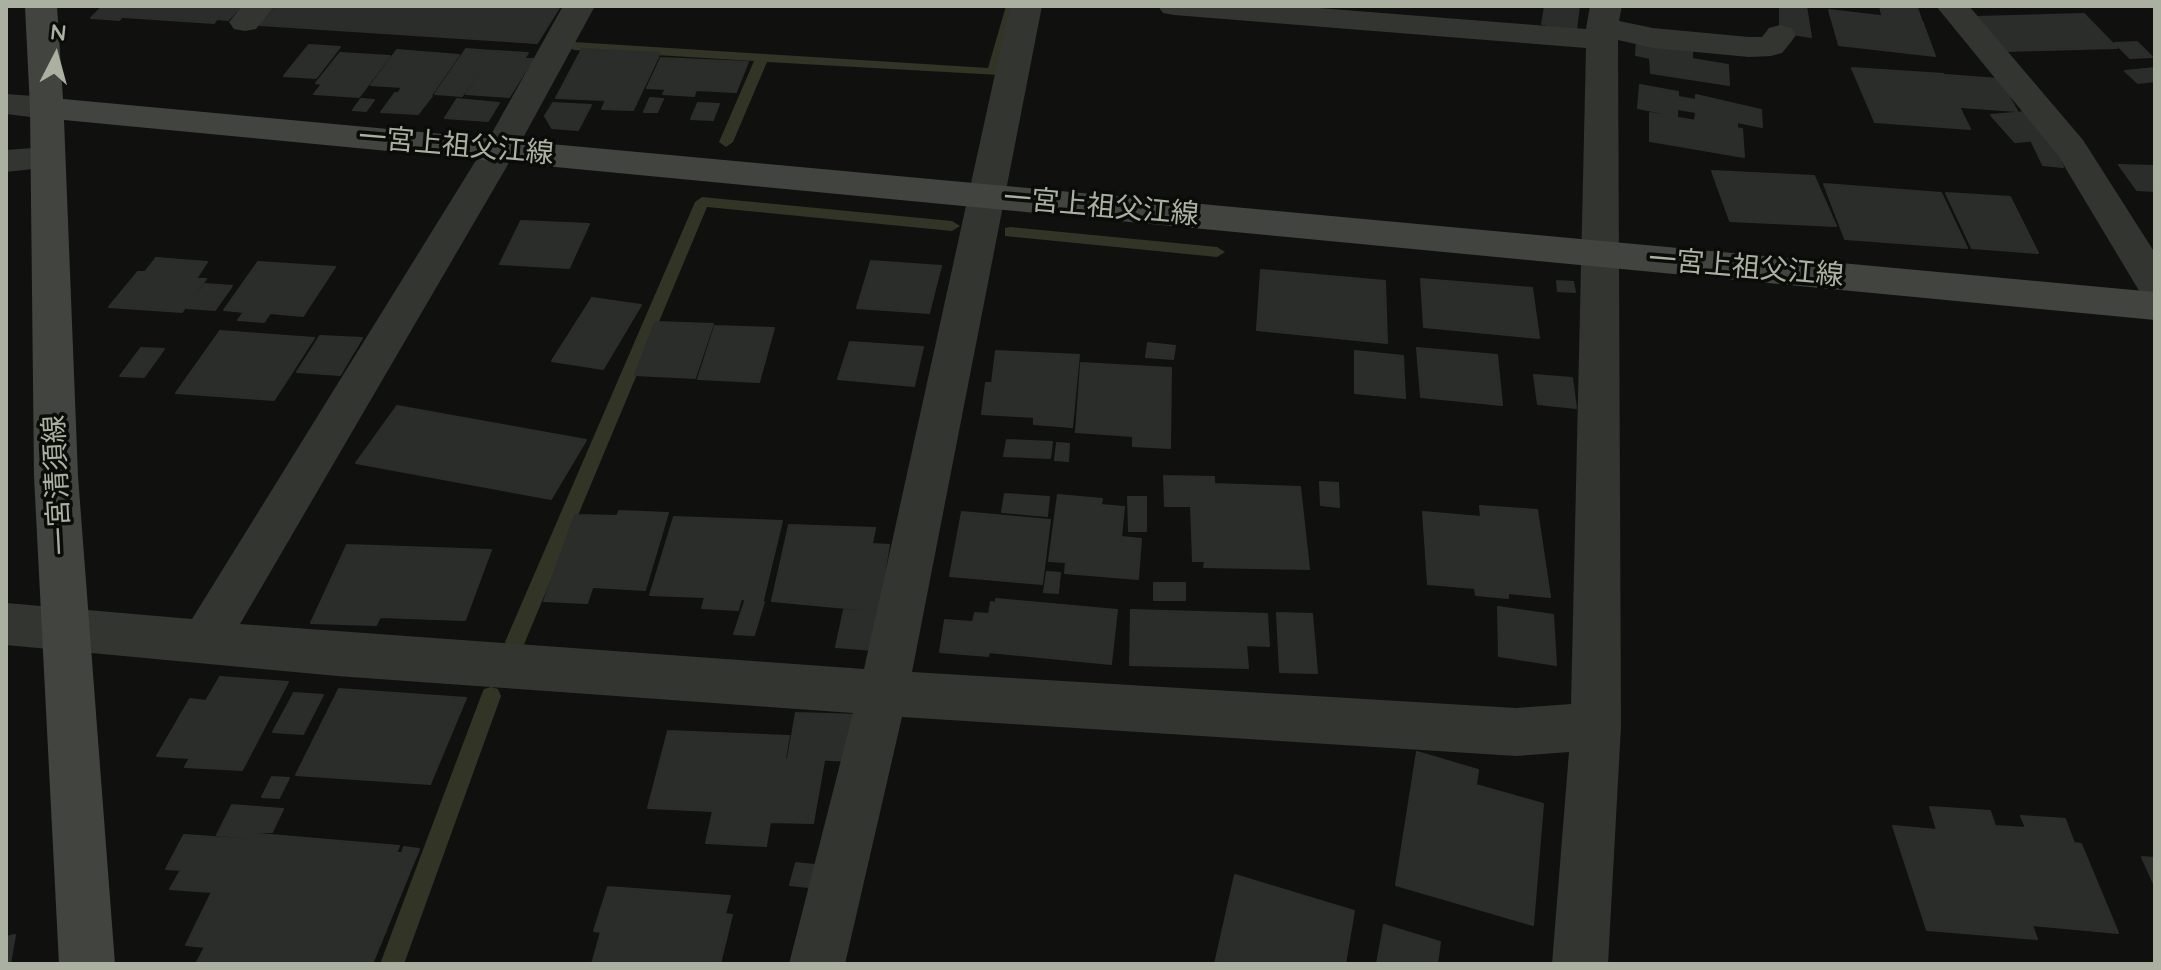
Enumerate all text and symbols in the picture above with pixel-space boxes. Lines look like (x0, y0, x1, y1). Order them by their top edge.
north arrow (16, 16, 96, 96)
text: N (49, 17, 68, 47)
street label: 一宮上祖父江線 (357, 121, 555, 171)
street label: 一宮上祖父江線 (1002, 182, 1200, 232)
street label: 一宮上祖父江線 (1647, 243, 1845, 293)
street label: 一宮清須線 (38, 414, 78, 556)

